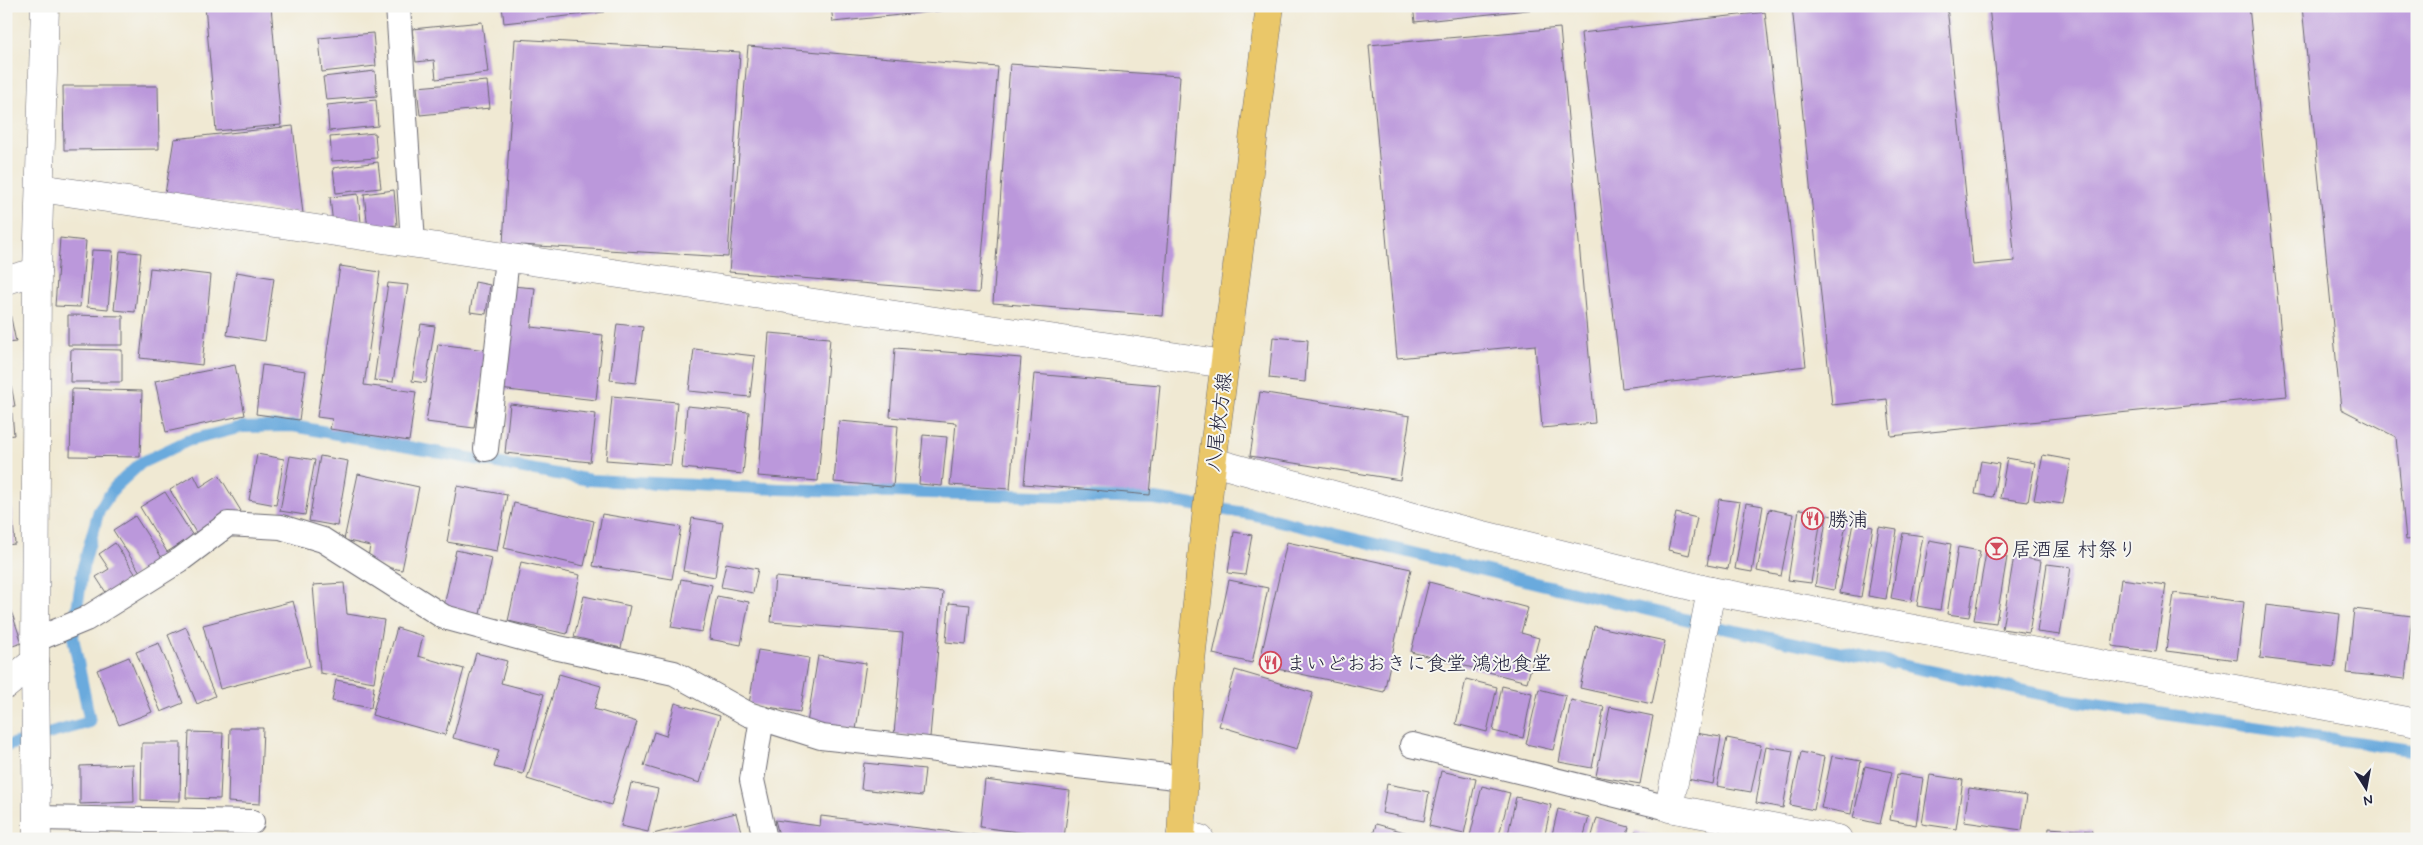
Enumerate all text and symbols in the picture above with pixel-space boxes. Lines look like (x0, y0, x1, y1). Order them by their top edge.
street label: 八尾枚方線 (1200, 371, 1239, 473)
restaurant icon: 勝浦 (1800, 507, 1824, 531)
place label: 勝浦 (1828, 507, 1868, 534)
bar icon: 居酒屋 村祭り (1984, 537, 2008, 561)
place label: 居酒屋 村祭り (2012, 537, 2137, 564)
restaurant icon: まいどおおきに食堂 鴻池食堂 (1258, 651, 1282, 675)
place label: まいどおおきに食堂 鴻池食堂 (1286, 651, 1552, 678)
north arrow (2340, 762, 2390, 812)
text: N (2362, 790, 2375, 810)

